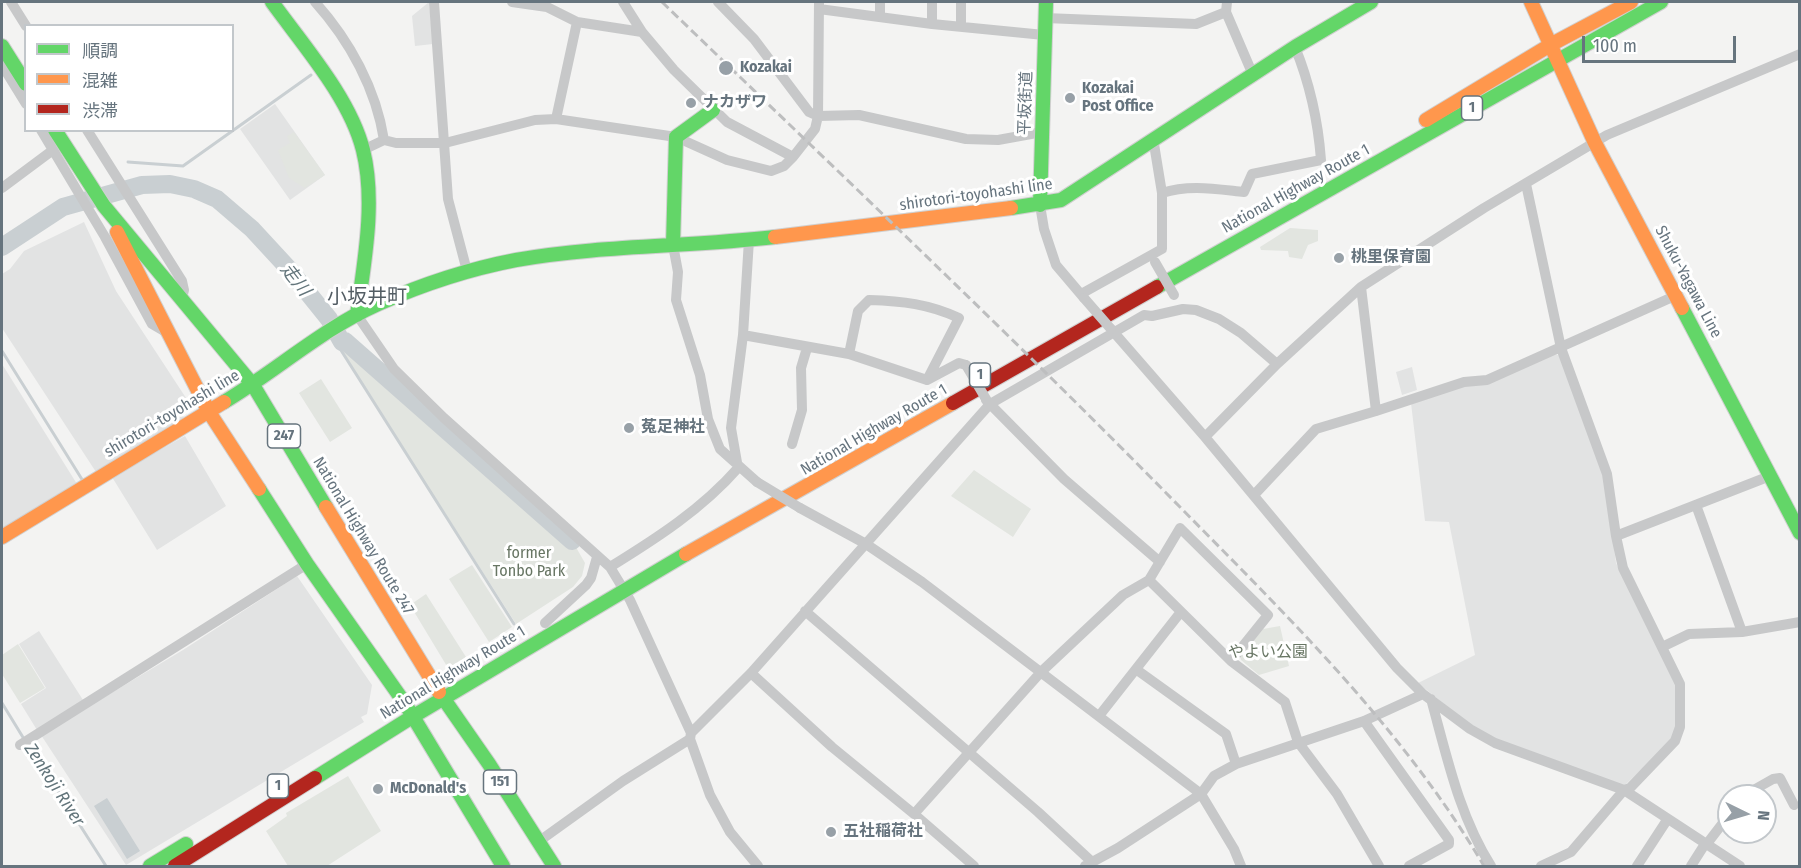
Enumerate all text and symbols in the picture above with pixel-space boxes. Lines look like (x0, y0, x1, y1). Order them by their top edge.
legend (24, 24, 234, 132)
scale bar (1585, 24, 1740, 62)
text: 100 m (1593, 35, 1637, 57)
text: 順調 (82, 40, 118, 62)
place label: Kozakai (740, 58, 792, 78)
marker: Kozakai (717, 59, 735, 77)
text: 混雑 (82, 70, 118, 92)
street label: 平坂街道 (1015, 71, 1037, 135)
place label: Kozakai Post Office (1082, 79, 1154, 117)
marker: Kozakai Post Office (1063, 91, 1077, 105)
place label: ナカザワ (703, 93, 767, 113)
marker: ナカザワ (684, 96, 698, 110)
road number: 1 (1462, 96, 1482, 120)
text: 渋滞 (82, 100, 118, 122)
street label: National Highway Route 1 (1219, 140, 1373, 238)
street label: shirotori-toyohashi line (898, 175, 1054, 215)
street label: Shuku-Yagawa Line (1650, 223, 1726, 341)
place label: 桃里保育園 (1351, 248, 1431, 268)
marker: 桃里保育園 (1332, 251, 1346, 265)
water label: 走川 (275, 259, 315, 301)
district label: 小坂井町 (327, 285, 407, 309)
road number: 1 (970, 363, 990, 387)
street label: shirotori-toyohashi line (101, 366, 243, 462)
street label: National Highway Route 1 (797, 380, 951, 480)
place label: 菟足神社 (641, 418, 705, 438)
marker: 菟足神社 (622, 421, 636, 435)
road number: 247 (268, 424, 300, 448)
street label: National Highway Route 247 (308, 454, 418, 618)
park label: former Tonbo Park (493, 544, 565, 582)
street label: National Highway Route 1 (377, 622, 529, 724)
park label: やよい公園 (1228, 643, 1308, 663)
water label: Zenkoji River (19, 740, 89, 830)
road number: 151 (484, 770, 516, 794)
road number: 1 (268, 774, 288, 798)
place label: McDonald's (390, 779, 466, 799)
marker: McDonald's (371, 782, 385, 796)
north arrow (1717, 784, 1777, 844)
text: N (1754, 810, 1773, 821)
place label: 五社稲荷社 (843, 822, 923, 842)
marker: 五社稲荷社 (824, 825, 838, 839)

